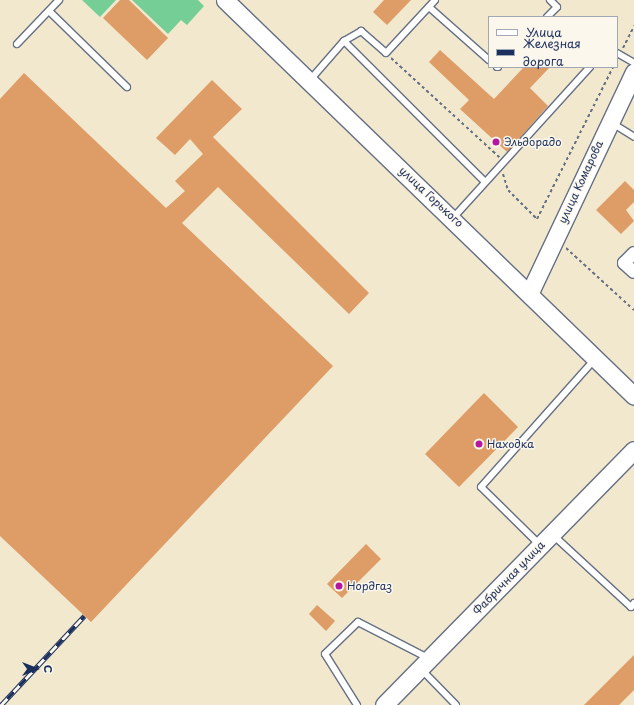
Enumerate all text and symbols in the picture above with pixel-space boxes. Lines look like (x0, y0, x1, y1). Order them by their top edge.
legend (488, 16, 618, 68)
text: Улица (526, 23, 562, 41)
text: Железная дорога (523, 34, 581, 70)
place label: Эльдорадо (504, 135, 561, 149)
marker: Эльдорадо (491, 137, 501, 147)
street label: улица Комарова (556, 138, 606, 226)
street label: улица Горького (396, 164, 466, 230)
place label: Находка (487, 437, 534, 451)
marker: Находка (474, 439, 484, 449)
street label: Фабричная улица (470, 538, 548, 618)
place label: Нордгаз (347, 579, 392, 593)
marker: Нордгаз (334, 581, 344, 591)
north arrow (16, 649, 56, 689)
text: С (40, 665, 57, 673)

